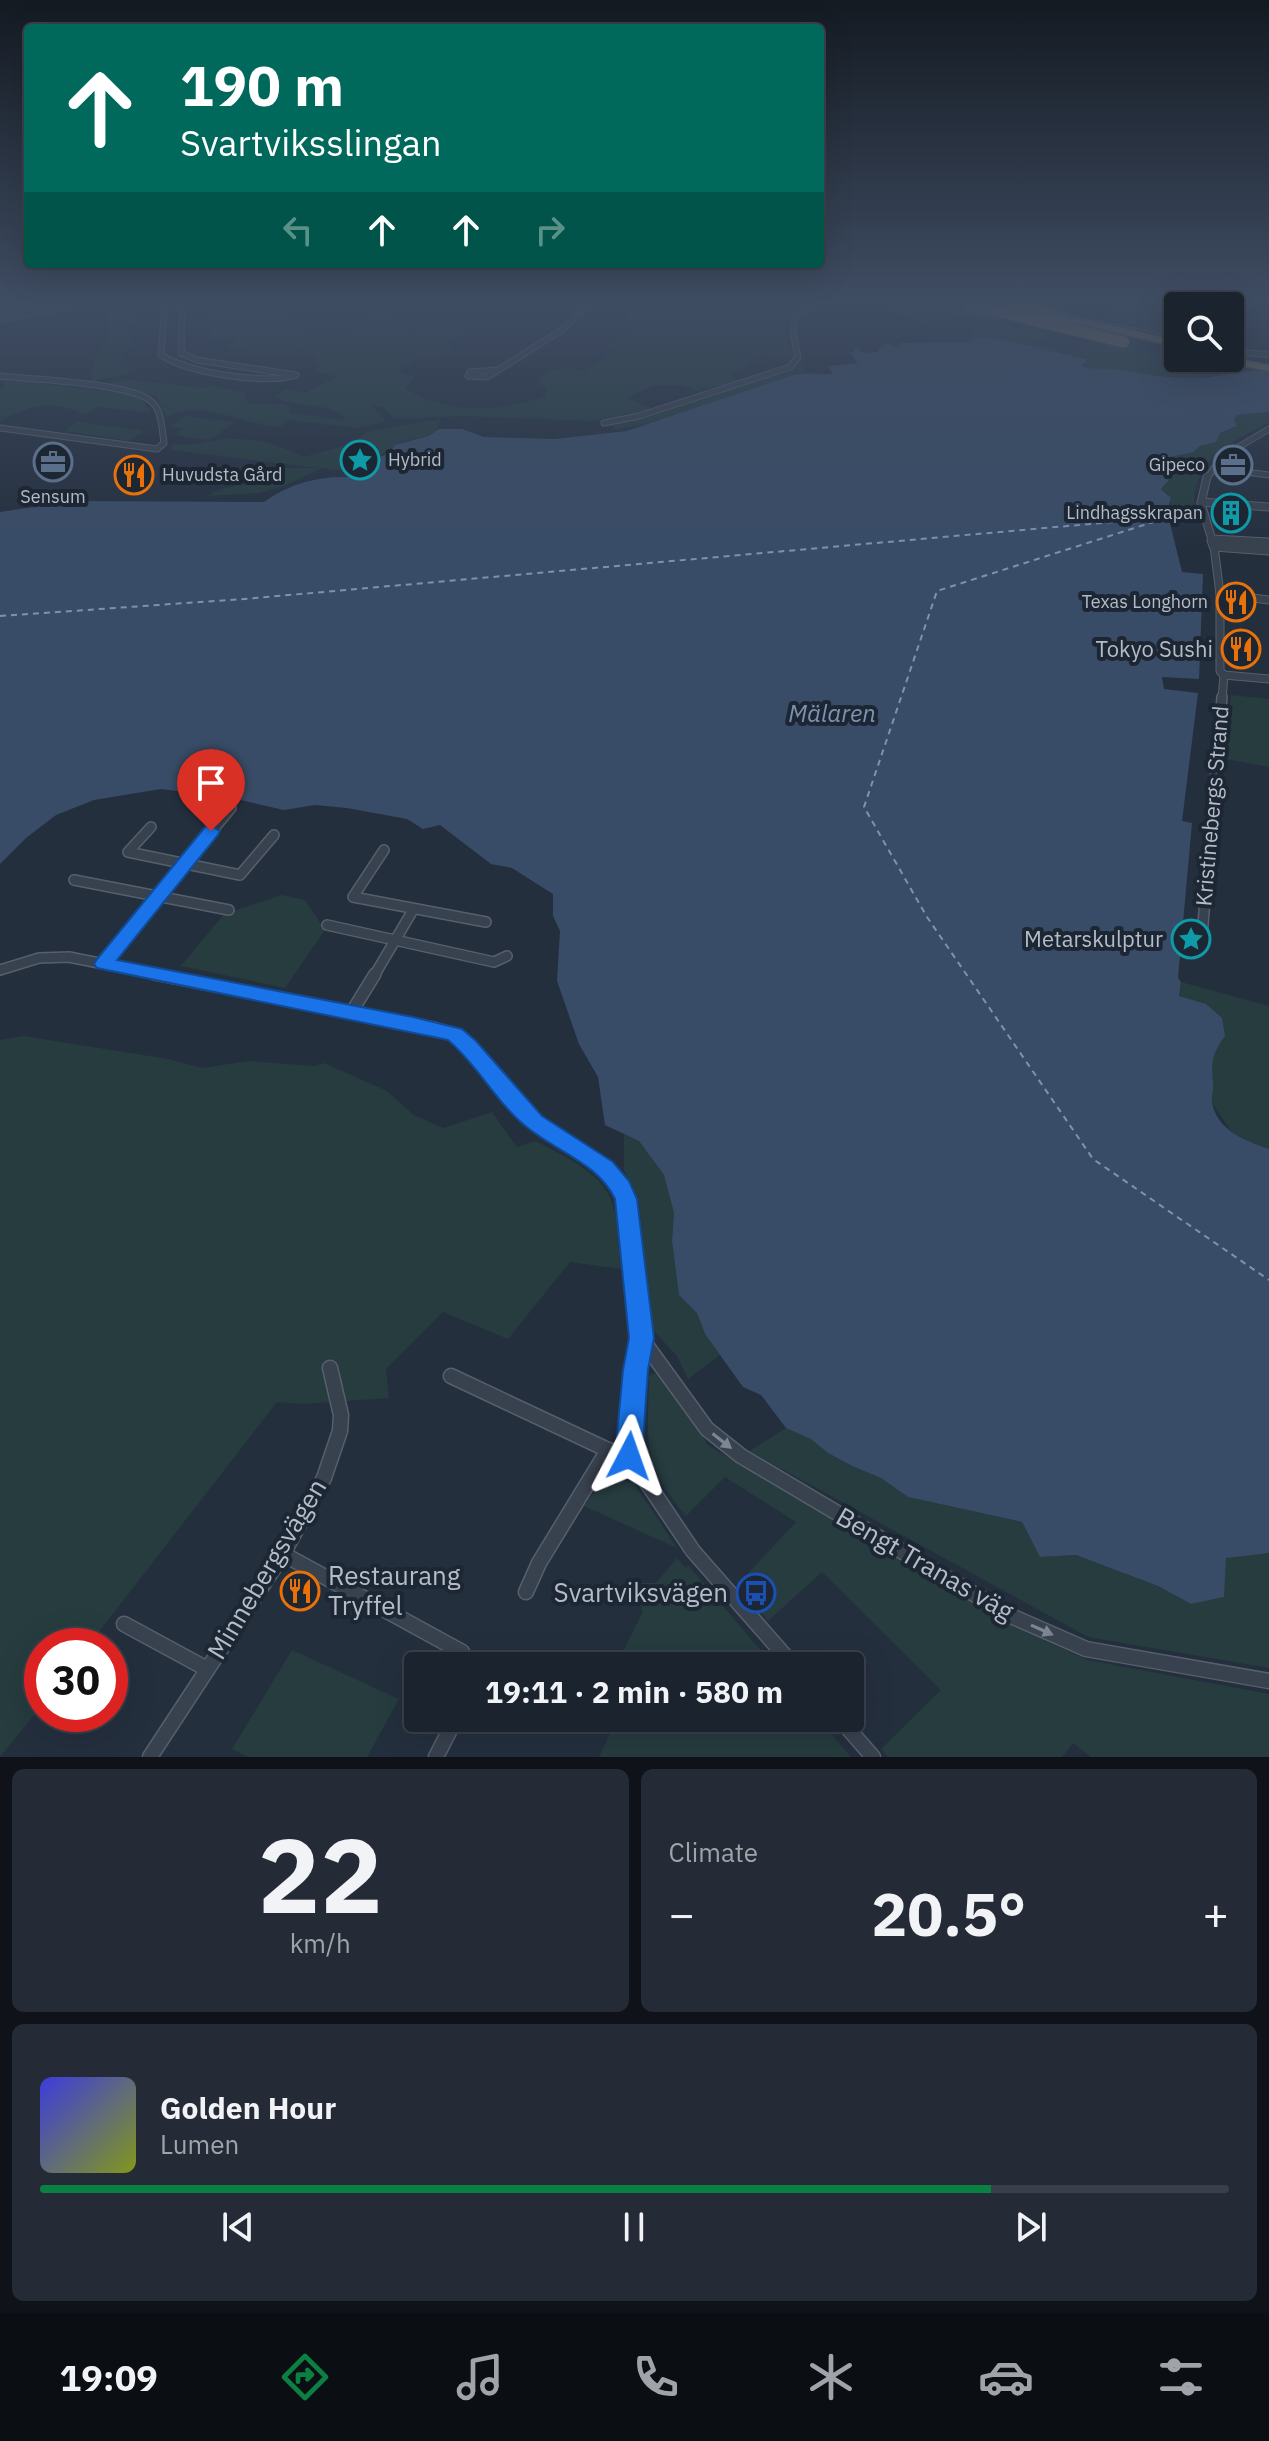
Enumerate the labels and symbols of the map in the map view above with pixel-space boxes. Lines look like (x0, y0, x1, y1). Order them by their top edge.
place icon: Hybrid (339, 439, 381, 481)
office icon: Sensum (32, 441, 74, 483)
office icon: Gipeco (1212, 444, 1254, 486)
place label: Hybrid (388, 448, 442, 471)
place label: Gipeco (1149, 453, 1205, 476)
restaurant icon: Huvudsta Gård (113, 454, 155, 496)
place label: Huvudsta Gård (162, 463, 282, 486)
place label: Sensum (20, 485, 86, 508)
building icon: Lindhagsskrapan (1210, 492, 1252, 534)
place label: Lindhagsskrapan (1066, 501, 1203, 524)
restaurant icon: Texas Longhorn (1215, 581, 1257, 623)
place label: Texas Longhorn (1082, 590, 1208, 613)
restaurant icon: Tokyo Sushi (1220, 628, 1262, 670)
place label: Tokyo Sushi (1096, 634, 1213, 663)
water label: Mälaren (788, 697, 876, 729)
street label: Kristinebergs Strand (1188, 705, 1235, 907)
pin (177, 749, 245, 831)
place icon: Metarskulptur (1170, 918, 1212, 960)
place label: Metarskulptur (1024, 924, 1163, 953)
position arrow (587, 1414, 671, 1498)
one-way arrow (712, 1433, 732, 1449)
street label: Minnebergsvägen (199, 1472, 333, 1665)
street label: Bengt Tranas väg (831, 1498, 1021, 1628)
place label: Restaurang Tryffel (328, 1558, 461, 1622)
restaurant icon: Restaurang Tryffel (279, 1570, 321, 1612)
bus stop icon: Svartviksvägen (735, 1572, 777, 1614)
place label: Svartviksvägen (554, 1575, 728, 1609)
one-way arrow (1031, 1623, 1054, 1637)
speed limit sign: 30 (24, 1628, 128, 1732)

